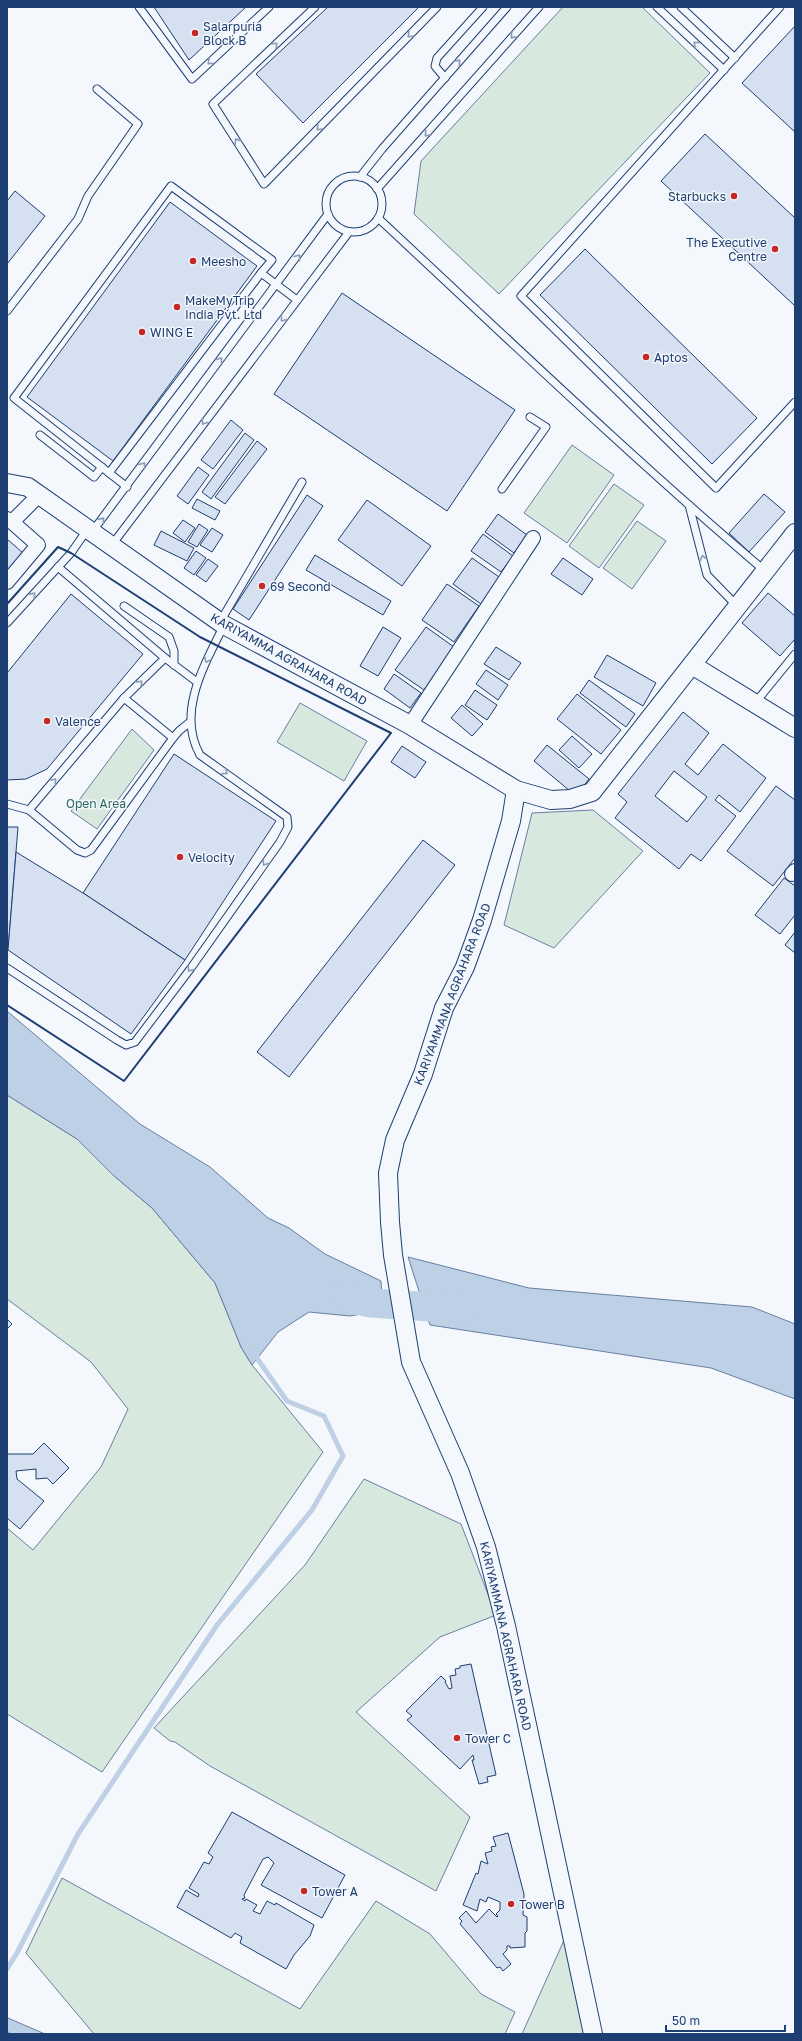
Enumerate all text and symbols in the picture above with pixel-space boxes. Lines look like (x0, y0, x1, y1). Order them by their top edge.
place label: Salarpuria Block B (203, 19, 262, 48)
marker: Salarpuria Block B (190, 28, 200, 38)
one-way arrow (407, 30, 415, 38)
one-way arrow (510, 31, 517, 39)
one-way arrow (693, 41, 701, 48)
one-way arrow (270, 42, 278, 49)
one-way arrow (207, 58, 215, 65)
one-way arrow (453, 60, 460, 67)
one-way arrow (316, 123, 324, 131)
one-way arrow (424, 129, 431, 136)
one-way arrow (234, 138, 241, 145)
place label: Starbucks (668, 189, 726, 204)
marker: Starbucks (729, 191, 739, 201)
place label: The Executive Centre (686, 235, 767, 264)
marker: The Executive Centre (770, 244, 780, 254)
place label: Meesho (201, 254, 246, 269)
one-way arrow (293, 254, 300, 261)
marker: Meesho (188, 256, 198, 266)
place label: MakeMyTrip India Pvt. Ltd (185, 293, 262, 322)
marker: MakeMyTrip India Pvt. Ltd (172, 302, 182, 312)
one-way arrow (280, 314, 287, 321)
place label: WING E (150, 325, 193, 340)
marker: WING E (137, 327, 147, 337)
place label: Aptos (654, 350, 688, 365)
marker: Aptos (641, 352, 651, 362)
one-way arrow (215, 358, 222, 365)
one-way arrow (202, 418, 209, 425)
one-way arrow (138, 463, 145, 470)
one-way arrow (97, 518, 104, 525)
one-way arrow (699, 555, 707, 562)
place label: 69 Second (270, 579, 331, 594)
marker: 69 Second (257, 581, 267, 591)
one-way arrow (29, 592, 36, 599)
street label: KARIYAMMA AGRAHARA ROAD (208, 610, 370, 708)
one-way arrow (205, 656, 212, 663)
one-way arrow (135, 680, 143, 688)
place label: Valence (55, 714, 101, 729)
marker: Valence (42, 716, 52, 726)
one-way arrow (220, 767, 227, 774)
one-way arrow (50, 778, 57, 785)
park label: Open Area (66, 796, 126, 811)
place label: Velocity (188, 850, 235, 865)
marker: Velocity (175, 852, 185, 862)
one-way arrow (262, 859, 270, 866)
street label: KARIYAMMANA AGRAHARA ROAD (410, 901, 494, 1087)
one-way arrow (188, 965, 195, 972)
street label: KARIYAMMANA AGRAHARA ROAD (477, 1540, 535, 1732)
place label: Tower C (465, 1731, 511, 1746)
marker: Tower C (452, 1733, 462, 1743)
place label: Tower A (312, 1884, 358, 1899)
marker: Tower A (299, 1886, 309, 1896)
place label: Tower B (519, 1897, 565, 1912)
marker: Tower B (506, 1899, 516, 1909)
scale bar (666, 2007, 785, 2033)
text: 50 m (672, 2013, 700, 2028)

